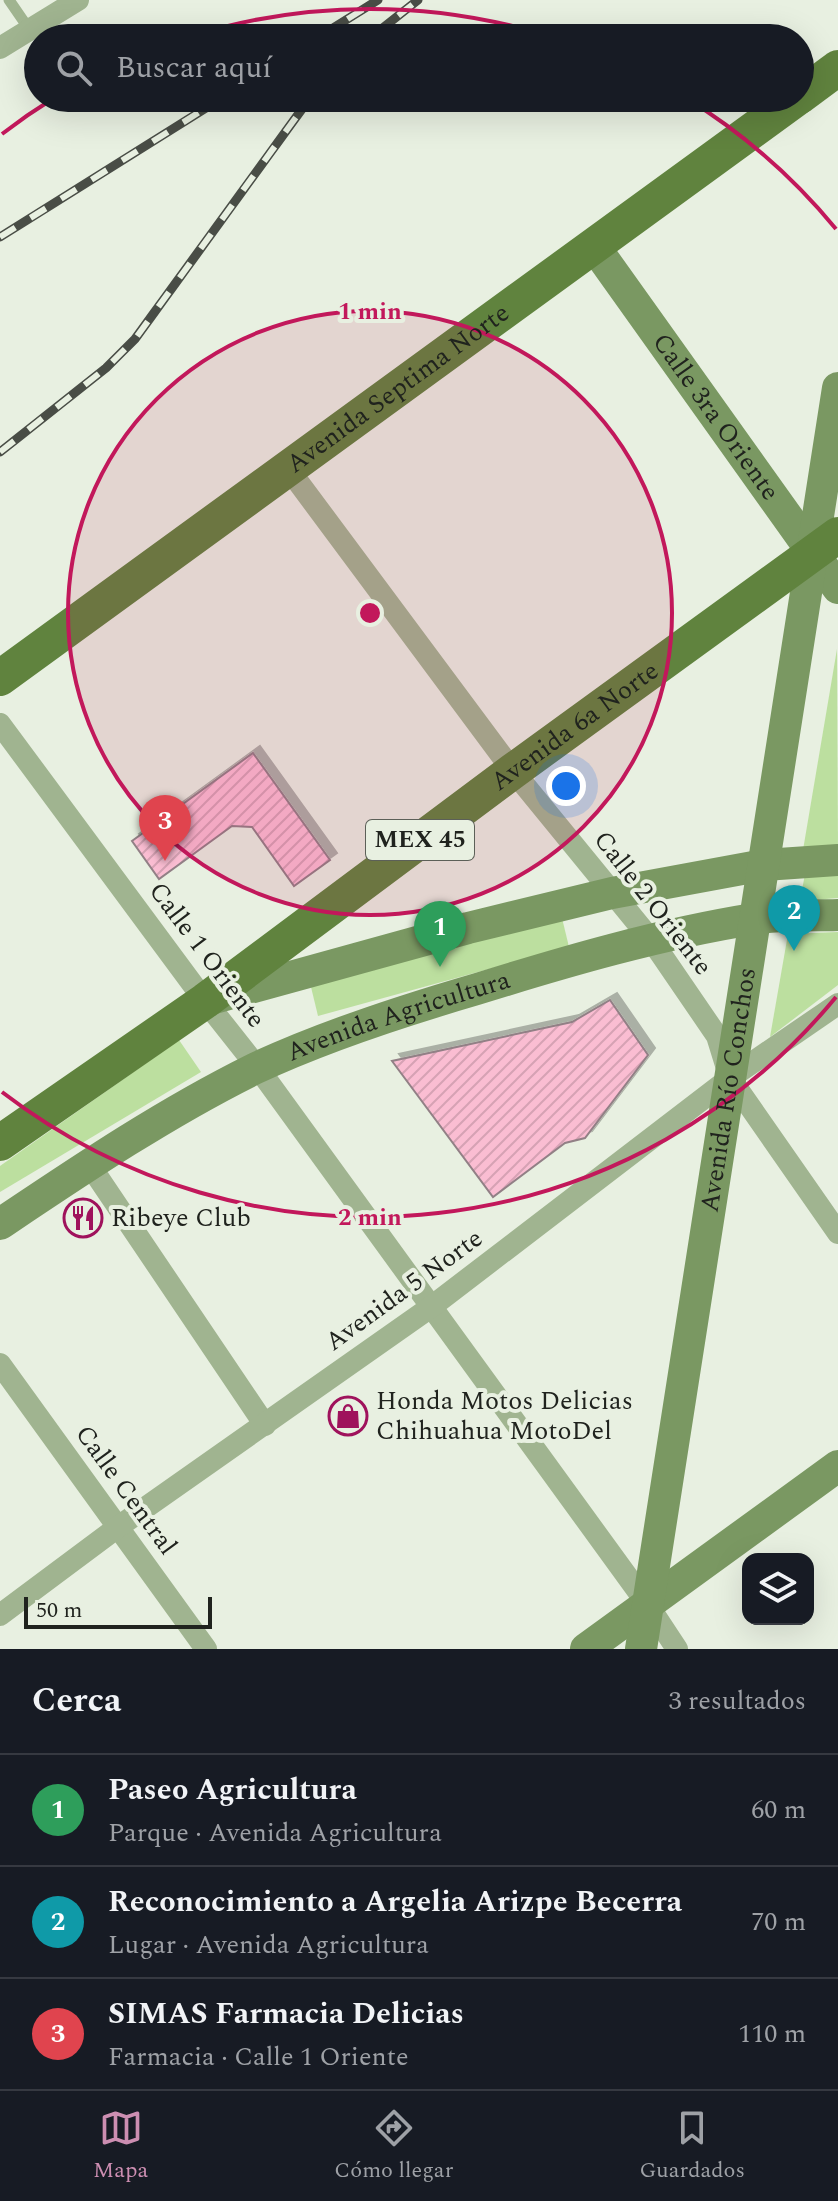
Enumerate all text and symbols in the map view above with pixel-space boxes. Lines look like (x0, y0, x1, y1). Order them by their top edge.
search box (24, 24, 814, 112)
text: Buscar aquí (116, 45, 272, 91)
icon: search (52, 46, 96, 90)
street label: Avenida Septima Norte (278, 294, 518, 483)
text: 1 min (338, 294, 402, 330)
street label: Calle 3ra Oriente (642, 325, 790, 509)
centre of rings (356, 599, 384, 627)
street label: Avenida 6a Norte (482, 651, 667, 801)
your location (546, 766, 586, 806)
pin: 3 (139, 795, 191, 861)
road number: MEX 45 (366, 820, 474, 860)
street label: Calle 2 Oriente (584, 822, 722, 984)
street label: Calle 1 Oriente (139, 873, 275, 1037)
pin: 2 (768, 885, 820, 951)
pin: 1 (414, 901, 466, 967)
street label: Avenida Agricultura (280, 960, 515, 1072)
street label: Avenida Río Conchos (690, 965, 767, 1215)
restaurant icon: Ribeye Club (62, 1197, 104, 1239)
place label: Ribeye Club (111, 1198, 251, 1238)
text: 2 min (338, 1200, 402, 1236)
street label: Avenida 5 Norte (317, 1219, 491, 1361)
place label: Honda Motos Delicias Chihuahua MotoDel (376, 1381, 633, 1451)
shop icon: Honda Motos Delicias Chihuahua MotoDel (327, 1395, 369, 1437)
street label: Calle Central (65, 1416, 187, 1564)
map controls (742, 1553, 814, 1625)
button: layers (742, 1553, 814, 1625)
scale bar (24, 1593, 212, 1629)
text: 50 m (36, 1594, 82, 1627)
text: Cerca (32, 1675, 121, 1727)
text: 3 resultados (668, 1681, 806, 1721)
text: Paseo Agricultura (108, 1767, 357, 1813)
text: 1 (51, 1790, 65, 1830)
text: 60 m (751, 1790, 806, 1830)
text: Parque · Avenida Agricultura (108, 1813, 442, 1853)
text: Reconocimiento a Argelia Arizpe Becerra (108, 1879, 682, 1925)
text: 2 (51, 1902, 65, 1942)
text: 70 m (751, 1902, 806, 1942)
text: Lugar · Avenida Agricultura (108, 1925, 429, 1965)
text: SIMAS Farmacia Delicias (108, 1991, 464, 2037)
text: 3 (51, 2014, 65, 2054)
text: 110 m (738, 2014, 806, 2054)
text: Farmacia · Calle 1 Oriente (108, 2037, 409, 2077)
tab: Mapa (93, 2106, 148, 2187)
tab: Cómo llegar (334, 2106, 453, 2187)
tab: Guardados (639, 2106, 745, 2187)

